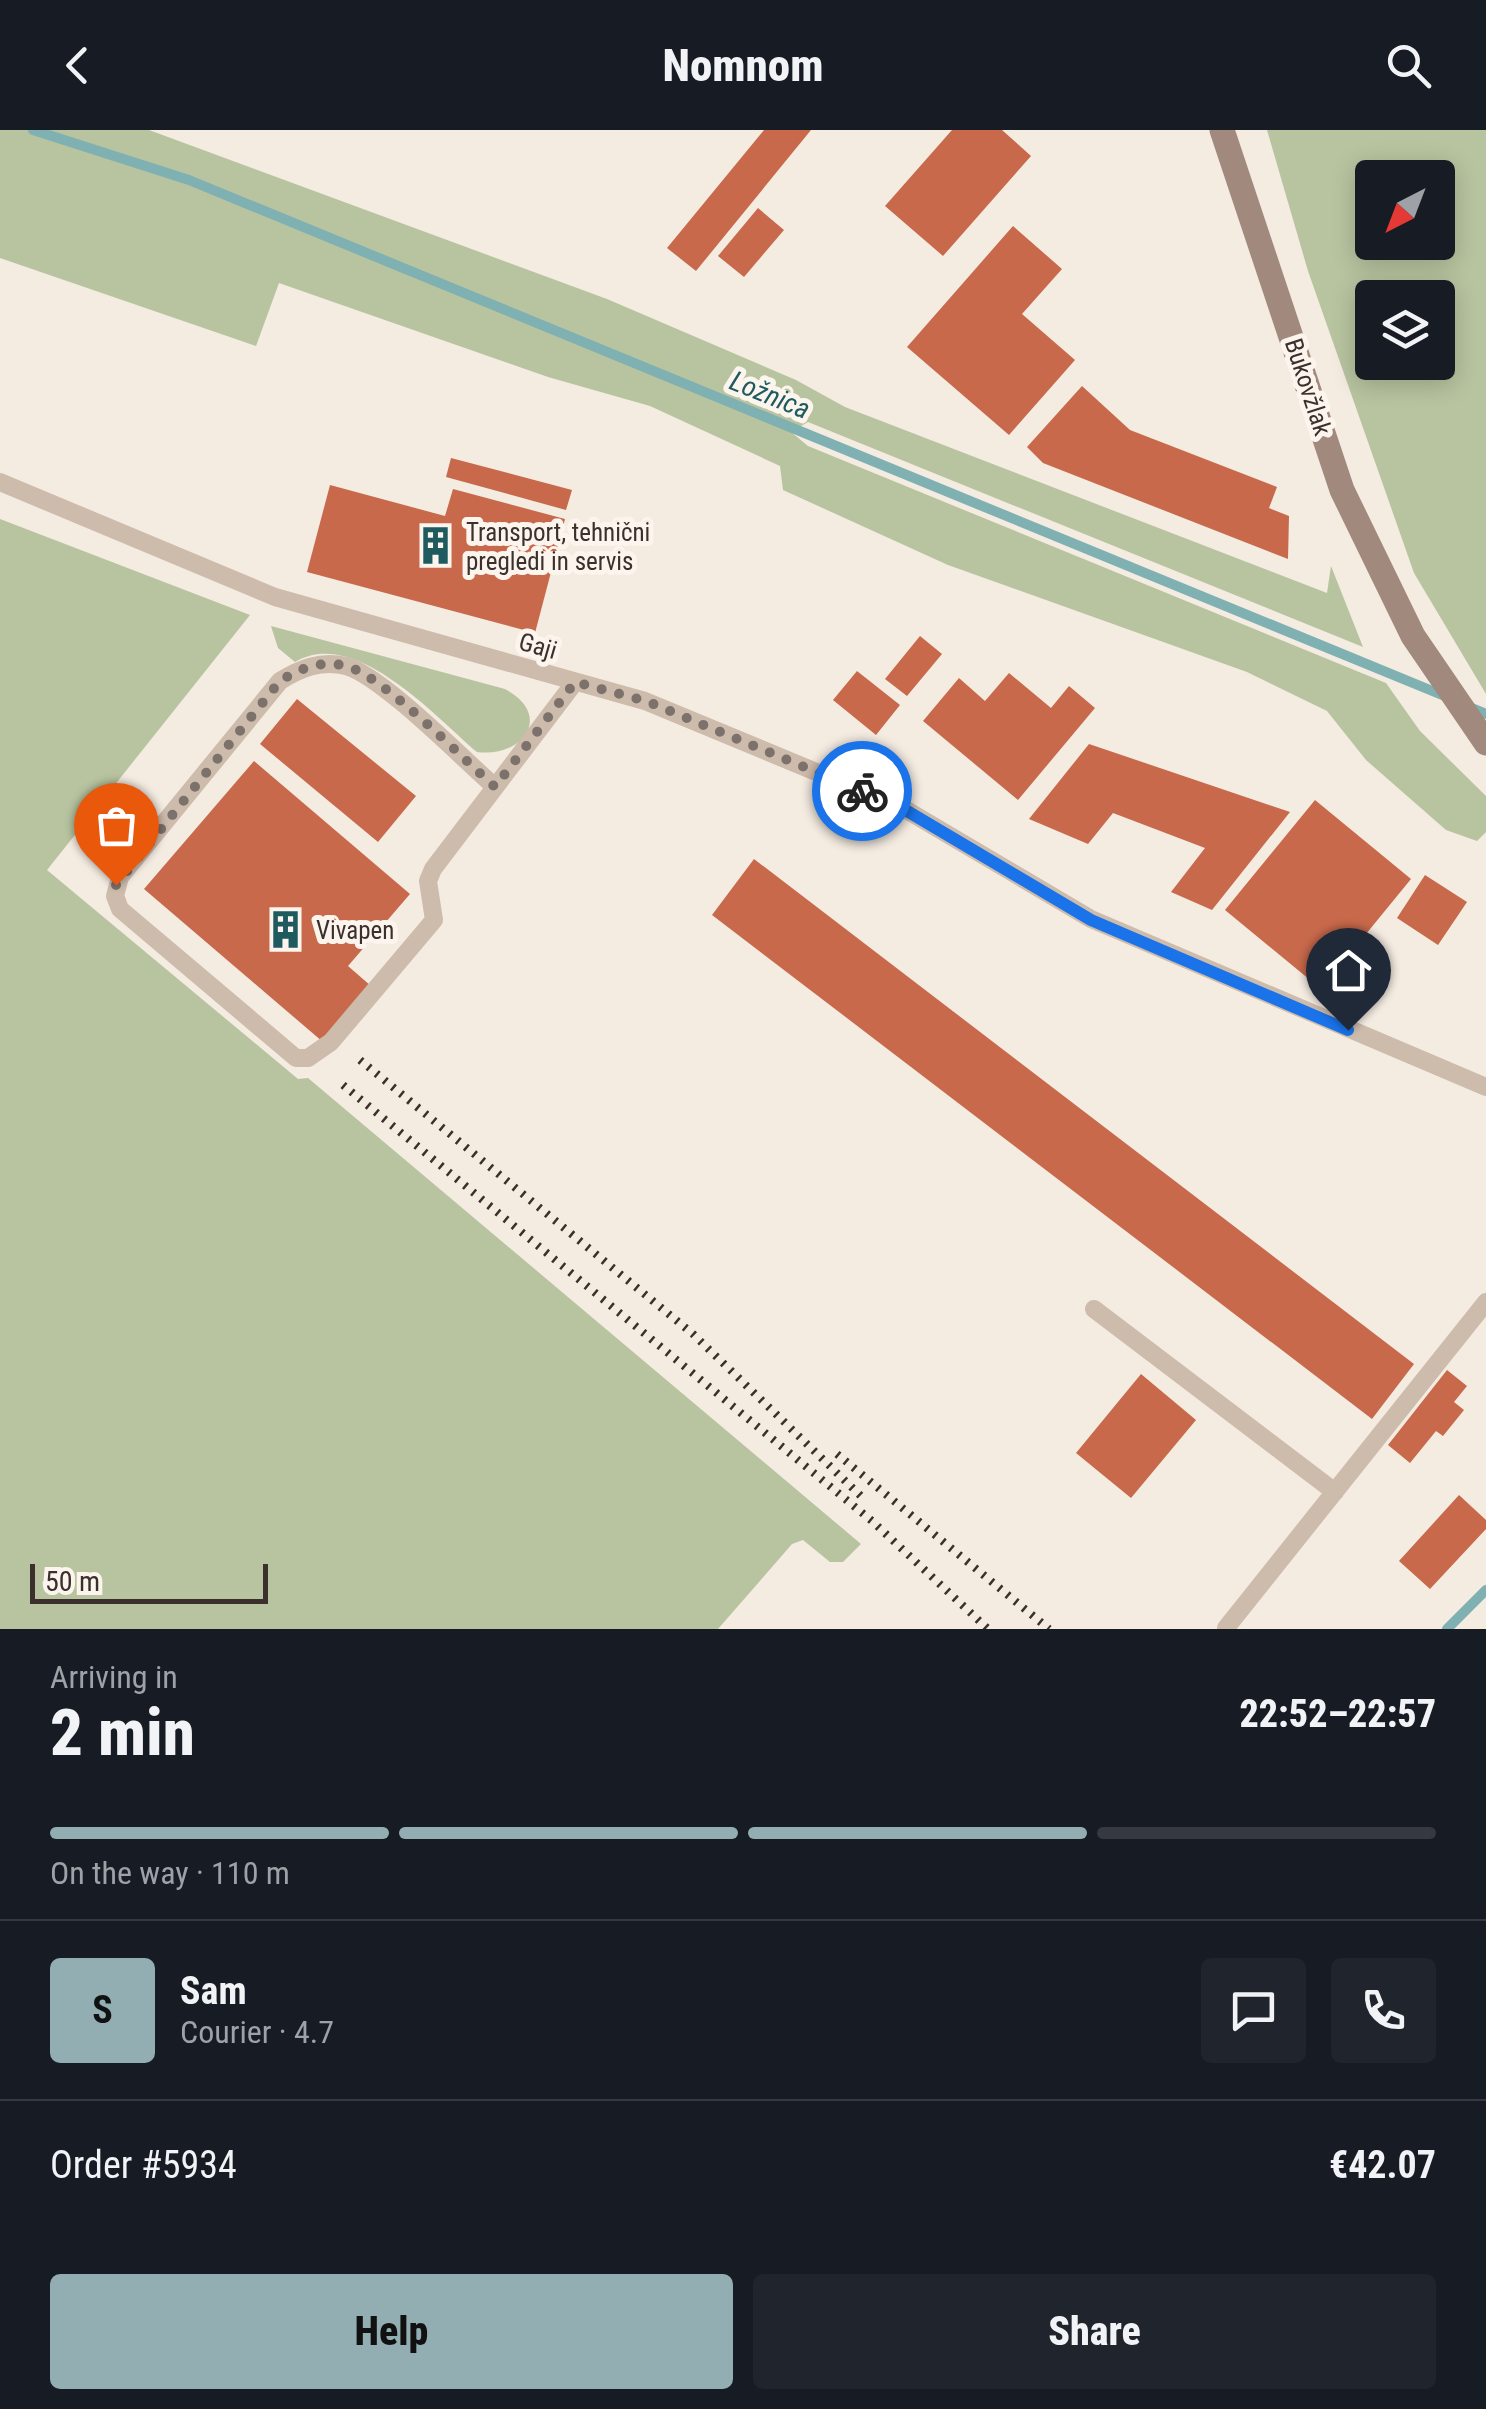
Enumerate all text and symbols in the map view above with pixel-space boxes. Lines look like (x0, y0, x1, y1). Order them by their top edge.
icon: back (50, 38, 105, 93)
icon: search (1381, 38, 1436, 93)
text: Nomnom (663, 39, 823, 92)
north arrow (1355, 160, 1455, 260)
map controls (1355, 160, 1455, 380)
button: layers (1355, 280, 1455, 380)
street label: Bukovžlak (1279, 335, 1337, 440)
water label: Ložnica (725, 364, 815, 426)
place label: Transport, tehnični pregledi in servis (466, 518, 650, 576)
building icon: Transport, tehnični pregledi in servis (415, 525, 457, 567)
street label: Gaji (516, 627, 560, 665)
courier (812, 741, 912, 841)
icon: bike (835, 764, 890, 819)
pin (74, 783, 159, 886)
icon: bag (89, 798, 144, 853)
building icon: Vivapen (265, 909, 307, 951)
place label: Vivapen (316, 916, 394, 945)
pin (1306, 928, 1391, 1031)
icon: home (1321, 943, 1376, 998)
scale bar (30, 1559, 268, 1604)
text: 50 m (45, 1565, 100, 1598)
text: Arriving in (50, 1658, 178, 1696)
text: 22:52–22:57 (1239, 1692, 1436, 1736)
text: 2 min (50, 1695, 195, 1771)
text: On the way · 110 m (50, 1854, 290, 1892)
button: chat (1201, 1958, 1306, 2063)
button: phone (1331, 1958, 1436, 2063)
text: Sam (180, 1969, 247, 2013)
text: S (92, 1988, 113, 2032)
text: Courier · 4.7 (180, 2013, 334, 2051)
text: Order #5934 (50, 2143, 237, 2187)
text: €42.07 (1329, 2143, 1436, 2187)
button: Help (50, 2274, 733, 2389)
button: Share (753, 2274, 1436, 2389)

